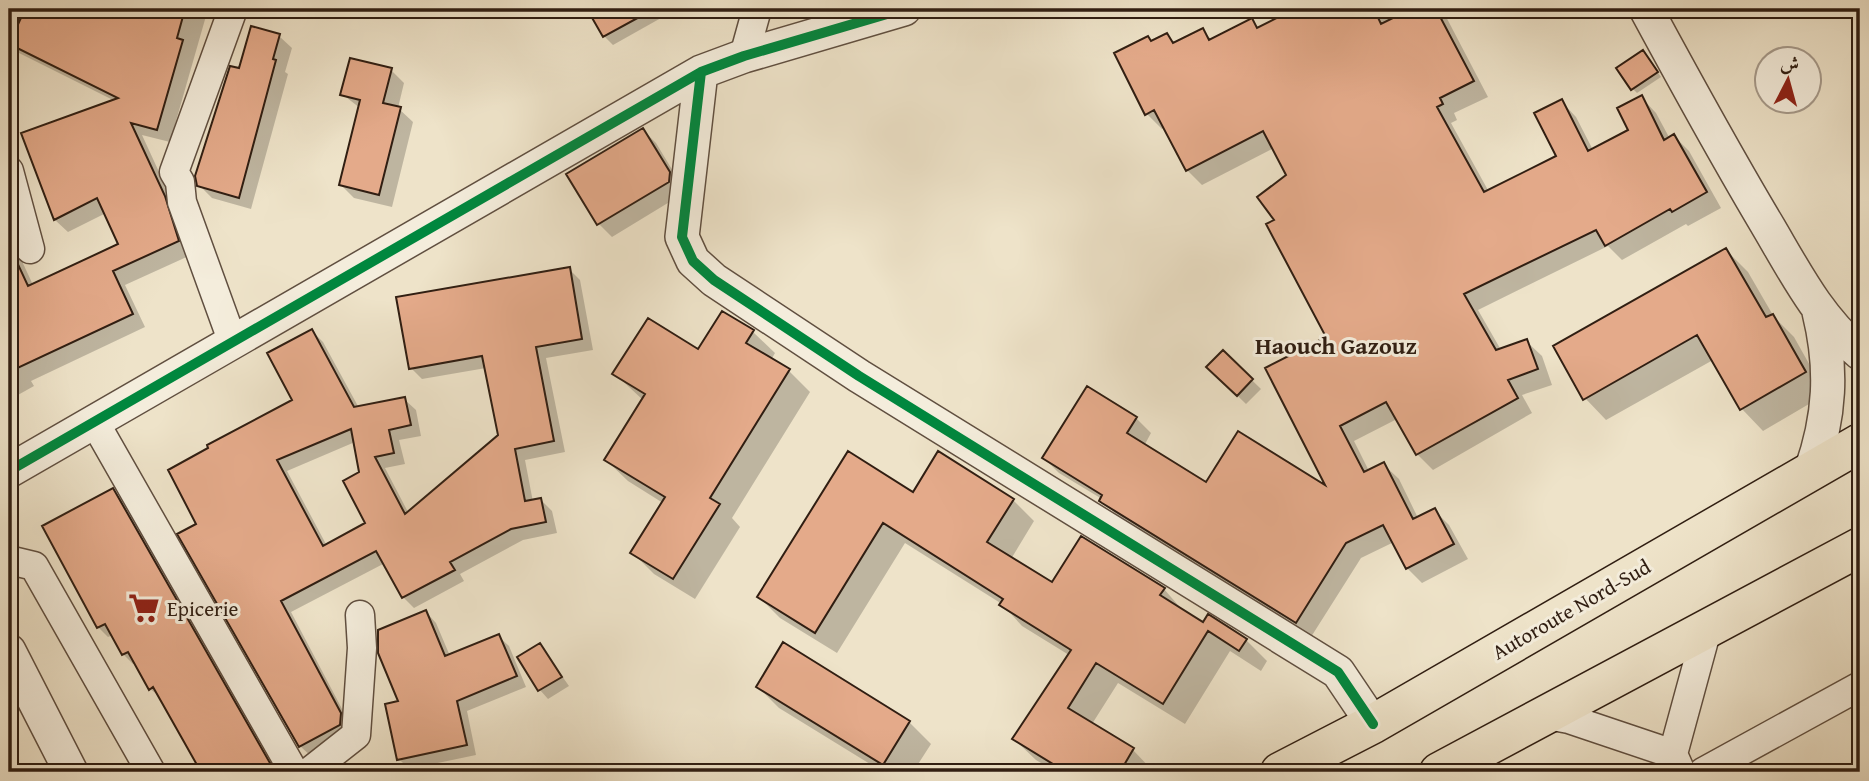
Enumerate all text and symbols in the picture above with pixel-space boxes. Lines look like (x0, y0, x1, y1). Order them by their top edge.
north arrow (1754, 46, 1824, 116)
text: ش (1779, 48, 1801, 78)
district label: Haouch Gazouz (1255, 328, 1417, 363)
street label: Autoroute Nord-Sud (1486, 551, 1657, 667)
supermarket icon: Epicerie (127, 591, 161, 625)
place label: Epicerie (167, 593, 239, 624)

